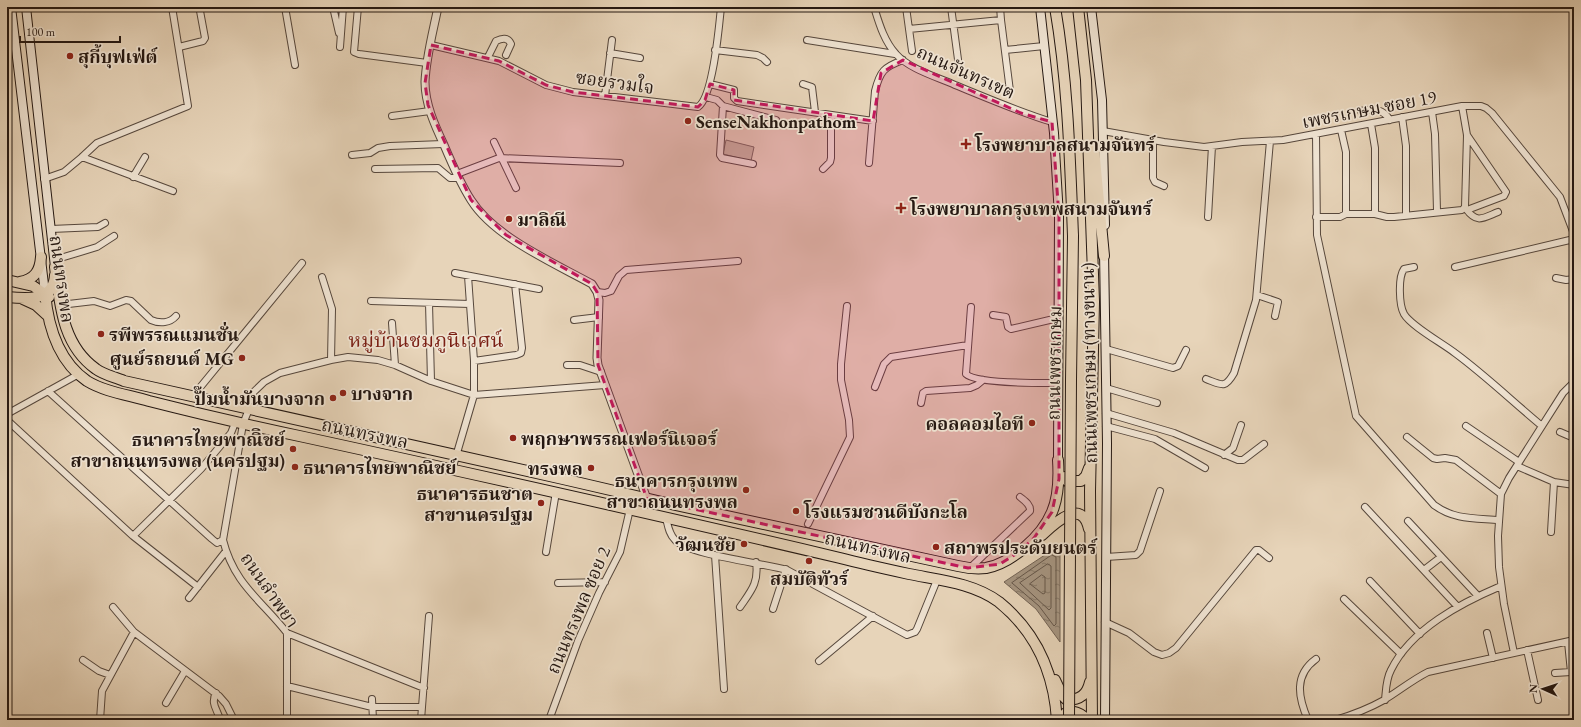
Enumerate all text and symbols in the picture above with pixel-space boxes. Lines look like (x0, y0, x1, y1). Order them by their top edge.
scale bar (20, 18, 120, 44)
text: 100 m (26, 24, 56, 40)
street label: ถนนจันทรเขต (913, 40, 1019, 104)
place label: สุกี้บุฟเฟ่ต์ (78, 44, 158, 69)
marker: สุกี้บุฟเฟ่ต์ (65, 51, 75, 61)
street label: ซอยรวมใจ (574, 65, 656, 99)
street label: เพชรเกษม ซอย 19 (1300, 85, 1439, 133)
place label: SenseNakhonpathom (696, 110, 857, 133)
marker: SenseNakhonpathom (683, 116, 693, 126)
place label: โรงพยาบาลสนามจันทร์ (974, 133, 1157, 156)
marker: โรงพยาบาลสนามจันทร์ (960, 138, 972, 150)
place label: โรงพยาบาลกรุงเทพสนามจันทร์ (909, 197, 1153, 221)
marker: โรงพยาบาลกรุงเทพสนามจันทร์ (895, 202, 907, 214)
place label: มาลิณี (517, 208, 567, 231)
marker: มาลิณี (504, 214, 514, 224)
street label: ถนนทรงพล (44, 234, 80, 324)
street label: ถนนเพชรเกษม (ทางขนาน) (1076, 262, 1102, 464)
street label: ถนนเพชรเกษม (1042, 306, 1066, 420)
place label: รพีพรรณแมนชั่น (109, 321, 239, 346)
district label: หมู่บ้านชมภูนิเวศน์ (348, 327, 504, 353)
marker: รพีพรรณแมนชั่น (96, 329, 106, 339)
place label: ศูนย์รถยนต์ MG (110, 347, 234, 370)
marker: ศูนย์รถยนต์ MG (237, 353, 247, 363)
place label: บางจาก (351, 382, 413, 405)
place label: ปั๊มน้ำมันบางจาก (194, 385, 325, 410)
marker: บางจาก (338, 388, 348, 398)
marker: ปั๊มน้ำมันบางจาก (328, 393, 338, 403)
place label: คอลคอมไอที (925, 412, 1024, 435)
street label: ถนนทรงพล (319, 413, 411, 453)
marker: คอลคอมไอที (1027, 418, 1037, 428)
place label: พฤกษาพรรณเฟอร์นิเจอร์ (521, 427, 718, 450)
place label: ธนาคารไทยพาณิิชย์ สาขาถนนทรงพล (นครปฐม) (71, 428, 286, 472)
marker: พฤกษาพรรณเฟอร์นิเจอร์ (508, 433, 518, 443)
marker: ธนาคารไทยพาณิิชย์ สาขาถนนทรงพล (นครปฐม) (288, 444, 298, 454)
place label: ธนาคารไทยพาณิชย์ (303, 456, 457, 479)
place label: ทรงพล (528, 457, 583, 480)
marker: ธนาคารไทยพาณิชย์ (290, 462, 300, 472)
marker: ทรงพล (586, 463, 596, 473)
place label: ธนาคารกรุงเทพ สาขาถนนทรงพล (607, 469, 738, 513)
place label: ธนาคารธนชาต สาขานครปฐม (416, 482, 533, 526)
marker: ธนาคารกรุงเทพ สาขาถนนทรงพล (741, 485, 751, 495)
marker: ธนาคารธนชาต สาขานครปฐม (536, 498, 546, 508)
place label: โรงแรมชวนดีบังกะโล (803, 500, 968, 523)
marker: โรงแรมชวนดีบังกะโล (791, 506, 801, 516)
street label: ถนนทรงพล (822, 526, 914, 568)
place label: วัฒนชัย (675, 533, 736, 556)
place label: สถาพรประดับยนตร์ (944, 536, 1098, 559)
marker: วัฒนชัย (739, 539, 749, 549)
street label: ถนนทรงพล ซอย 2 (541, 542, 615, 677)
marker: สถาพรประดับยนตร์ (931, 542, 941, 552)
street label: ถนนลำพยา (236, 548, 304, 632)
marker: สมบัติทัวร์ (804, 556, 814, 566)
place label: สมบัติทัวร์ (770, 567, 850, 590)
north arrow (1523, 669, 1563, 709)
text: N (1526, 684, 1540, 693)

